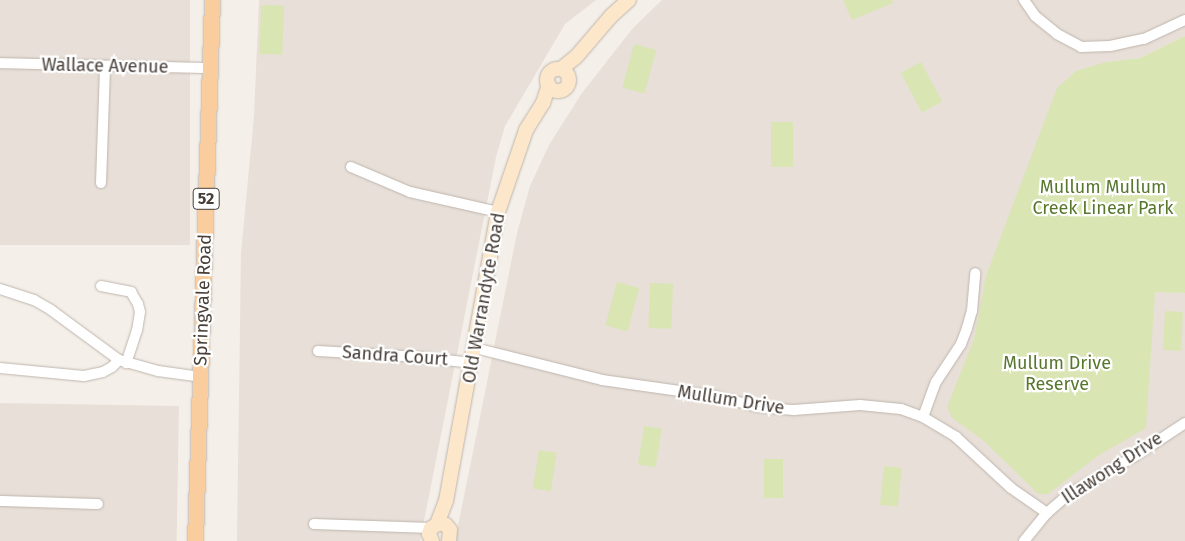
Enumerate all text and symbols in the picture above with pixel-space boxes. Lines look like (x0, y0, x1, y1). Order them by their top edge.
street label: Wallace Avenue (41, 54, 169, 78)
park label: Mullum Mullum Creek Linear Park (1033, 177, 1173, 220)
road number: 52 (192, 185, 220, 212)
street label: Old Warrandyte Road (458, 211, 510, 385)
street label: Springvale Road (190, 234, 216, 366)
street label: Sandra Court (341, 342, 449, 370)
park label: Mullum Drive Reserve (1003, 353, 1111, 396)
street label: Mullum Drive (676, 381, 786, 419)
street label: Illawong Drive (1058, 427, 1166, 509)

